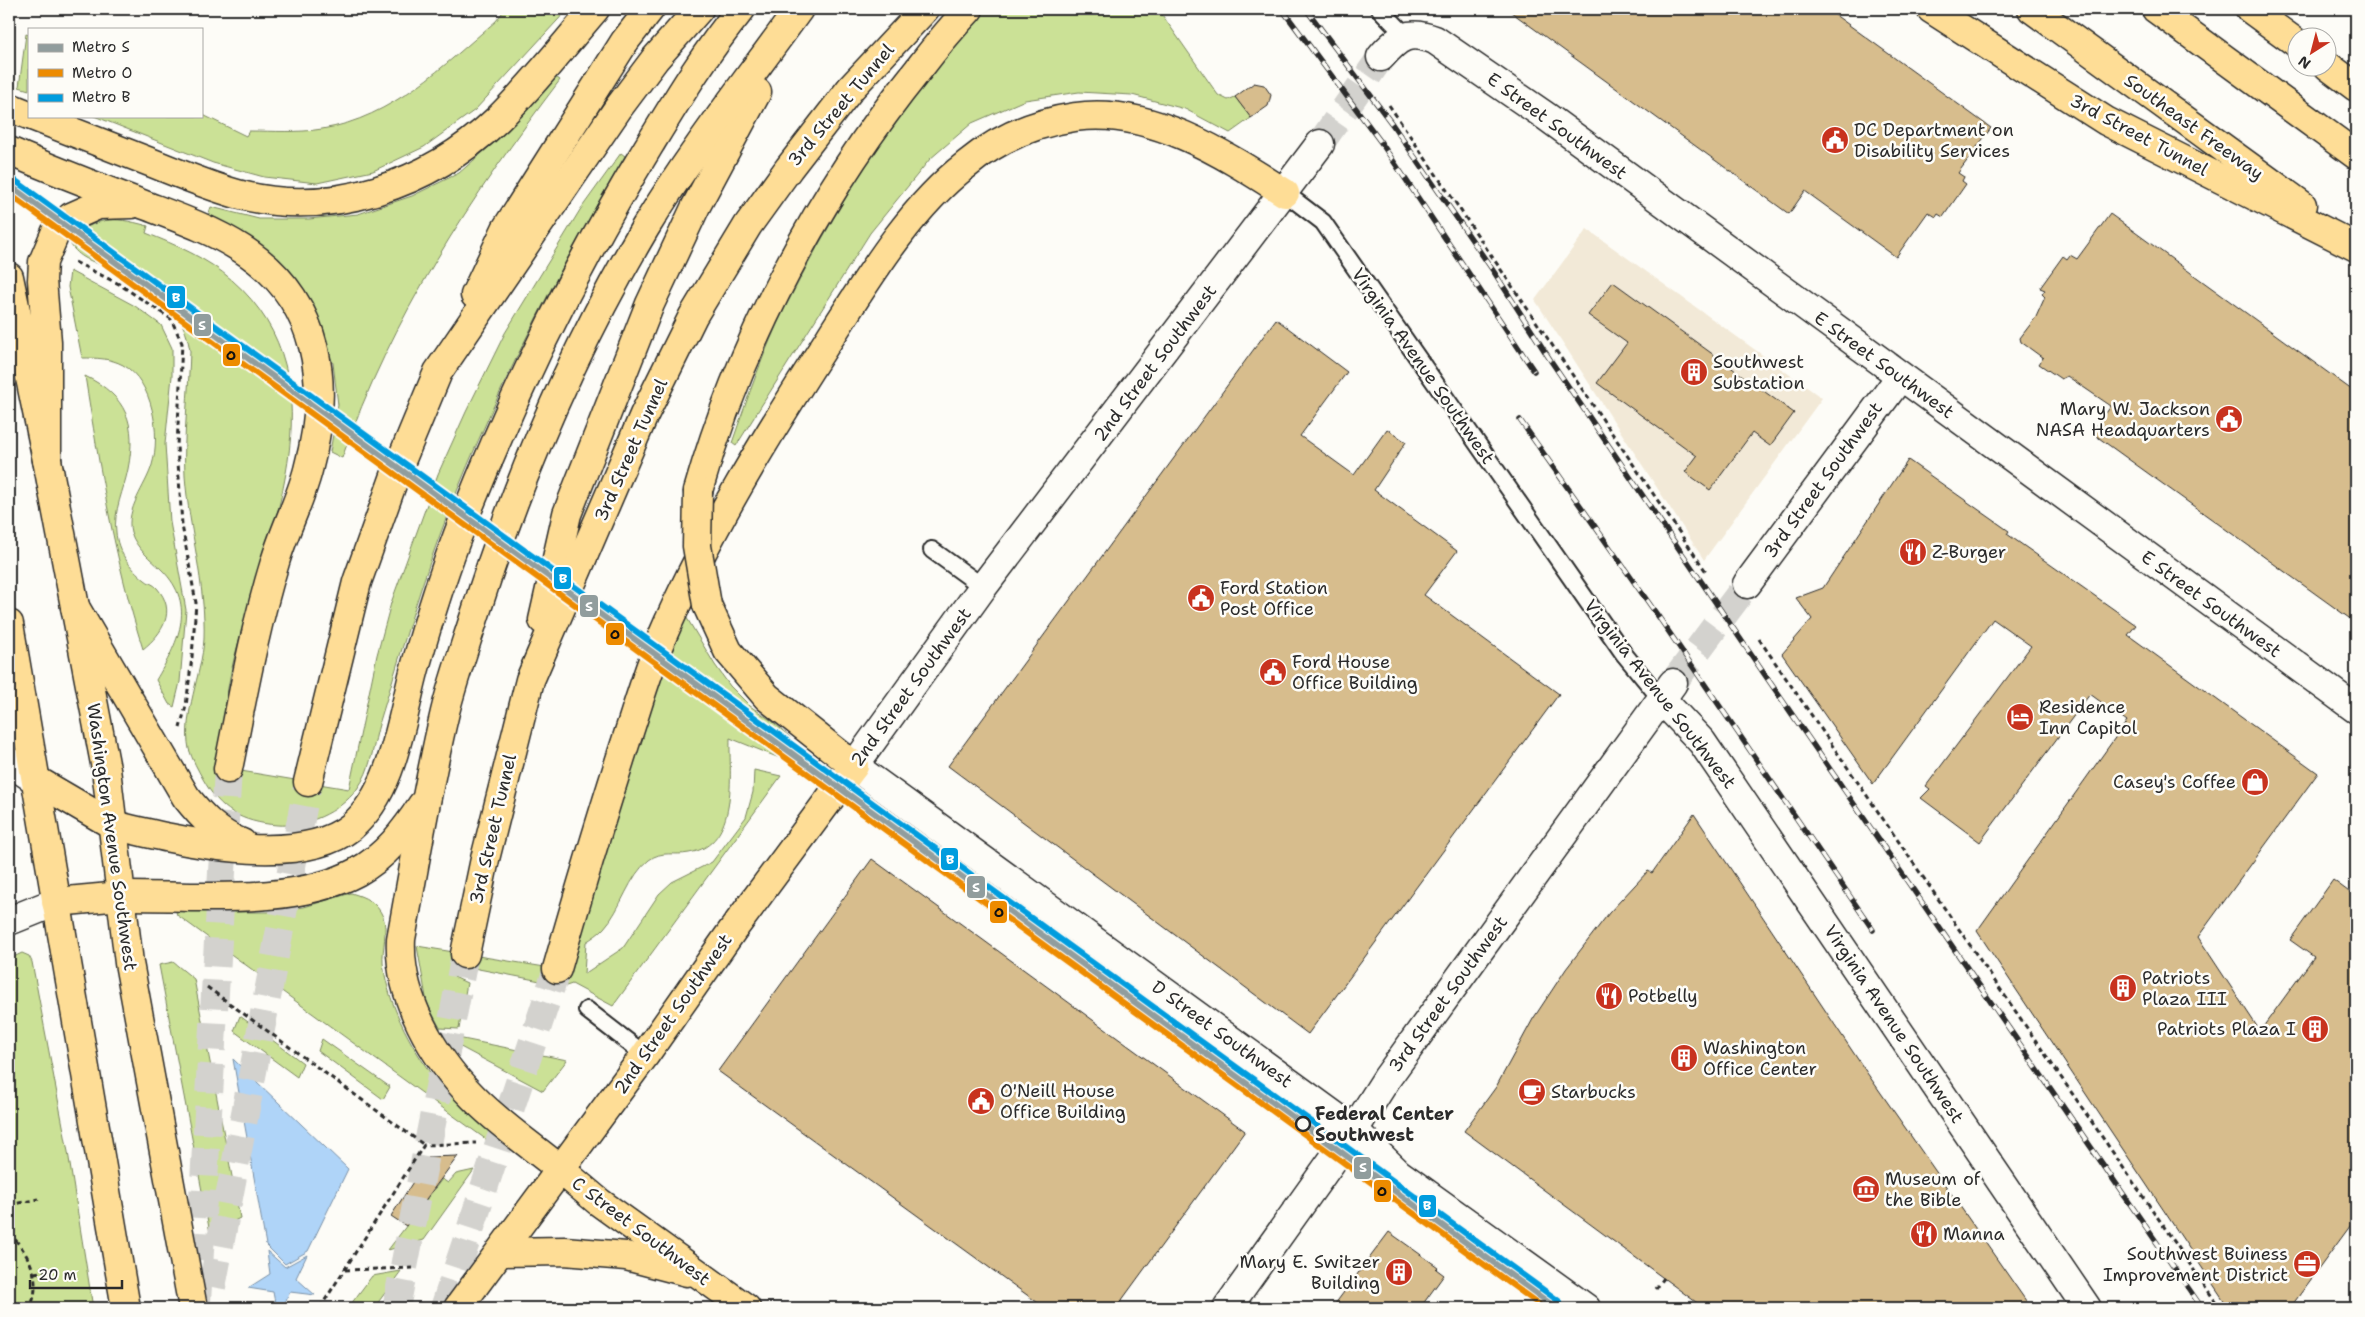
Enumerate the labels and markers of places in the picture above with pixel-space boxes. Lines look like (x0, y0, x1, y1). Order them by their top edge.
place label: DC Department on Disability Services (1854, 118, 2014, 163)
public building icon: DC Department on Disability Services (1820, 125, 1850, 155)
place label: Southwest Substation (1713, 350, 1804, 395)
building icon: Southwest Substation (1679, 357, 1709, 387)
place label: Mary W. Jackson NASA Headquarters (2036, 397, 2210, 442)
public building icon: Mary W. Jackson NASA Headquarters (2214, 404, 2244, 434)
restaurant icon: Z-Burger (1898, 537, 1928, 567)
place label: Z-Burger (1932, 540, 2006, 564)
place label: Ford Station Post Office (1220, 576, 1328, 621)
public building icon: Ford Station Post Office (1186, 583, 1216, 613)
place label: Ford House Office Building (1292, 650, 1418, 695)
public building icon: Ford House Office Building (1258, 657, 1288, 687)
place label: Residence Inn Capitol (2039, 695, 2138, 740)
hotel icon: Residence Inn Capitol (2005, 702, 2035, 732)
shop icon: Casey's Coffee (2240, 767, 2270, 797)
place label: Casey's Coffee (2113, 770, 2236, 794)
place label: Patriots Plaza III (2142, 966, 2227, 1011)
building icon: Patriots Plaza III (2108, 973, 2138, 1003)
restaurant icon: Potbelly (1594, 981, 1624, 1011)
place label: Potbelly (1628, 984, 1698, 1008)
building icon: Patriots Plaza I (2300, 1014, 2330, 1044)
place label: Patriots Plaza I (2157, 1017, 2296, 1041)
place label: Washington Office Center (1703, 1036, 1817, 1081)
building icon: Washington Office Center (1669, 1043, 1699, 1073)
cafe icon: Starbucks (1517, 1077, 1547, 1107)
place label: O'Neill House Office Building (1000, 1079, 1126, 1124)
place label: Starbucks (1551, 1080, 1636, 1104)
public building icon: O'Neill House Office Building (966, 1086, 996, 1116)
place label: Federal Center Southwest (1315, 1102, 1454, 1147)
marker: Federal Center Southwest (1295, 1116, 1311, 1132)
place label: Museum of the Bible (1885, 1167, 1981, 1212)
museum icon: Museum of the Bible (1851, 1174, 1881, 1204)
restaurant icon: Manna (1909, 1219, 1939, 1249)
place label: Manna (1943, 1222, 2005, 1246)
place label: Southwest Buiness Improvement District (2103, 1242, 2288, 1287)
office icon: Southwest Buiness Improvement District (2292, 1249, 2322, 1279)
place label: Mary E. Switzer Building (1240, 1250, 1380, 1295)
building icon: Mary E. Switzer Building (1384, 1257, 1414, 1287)

